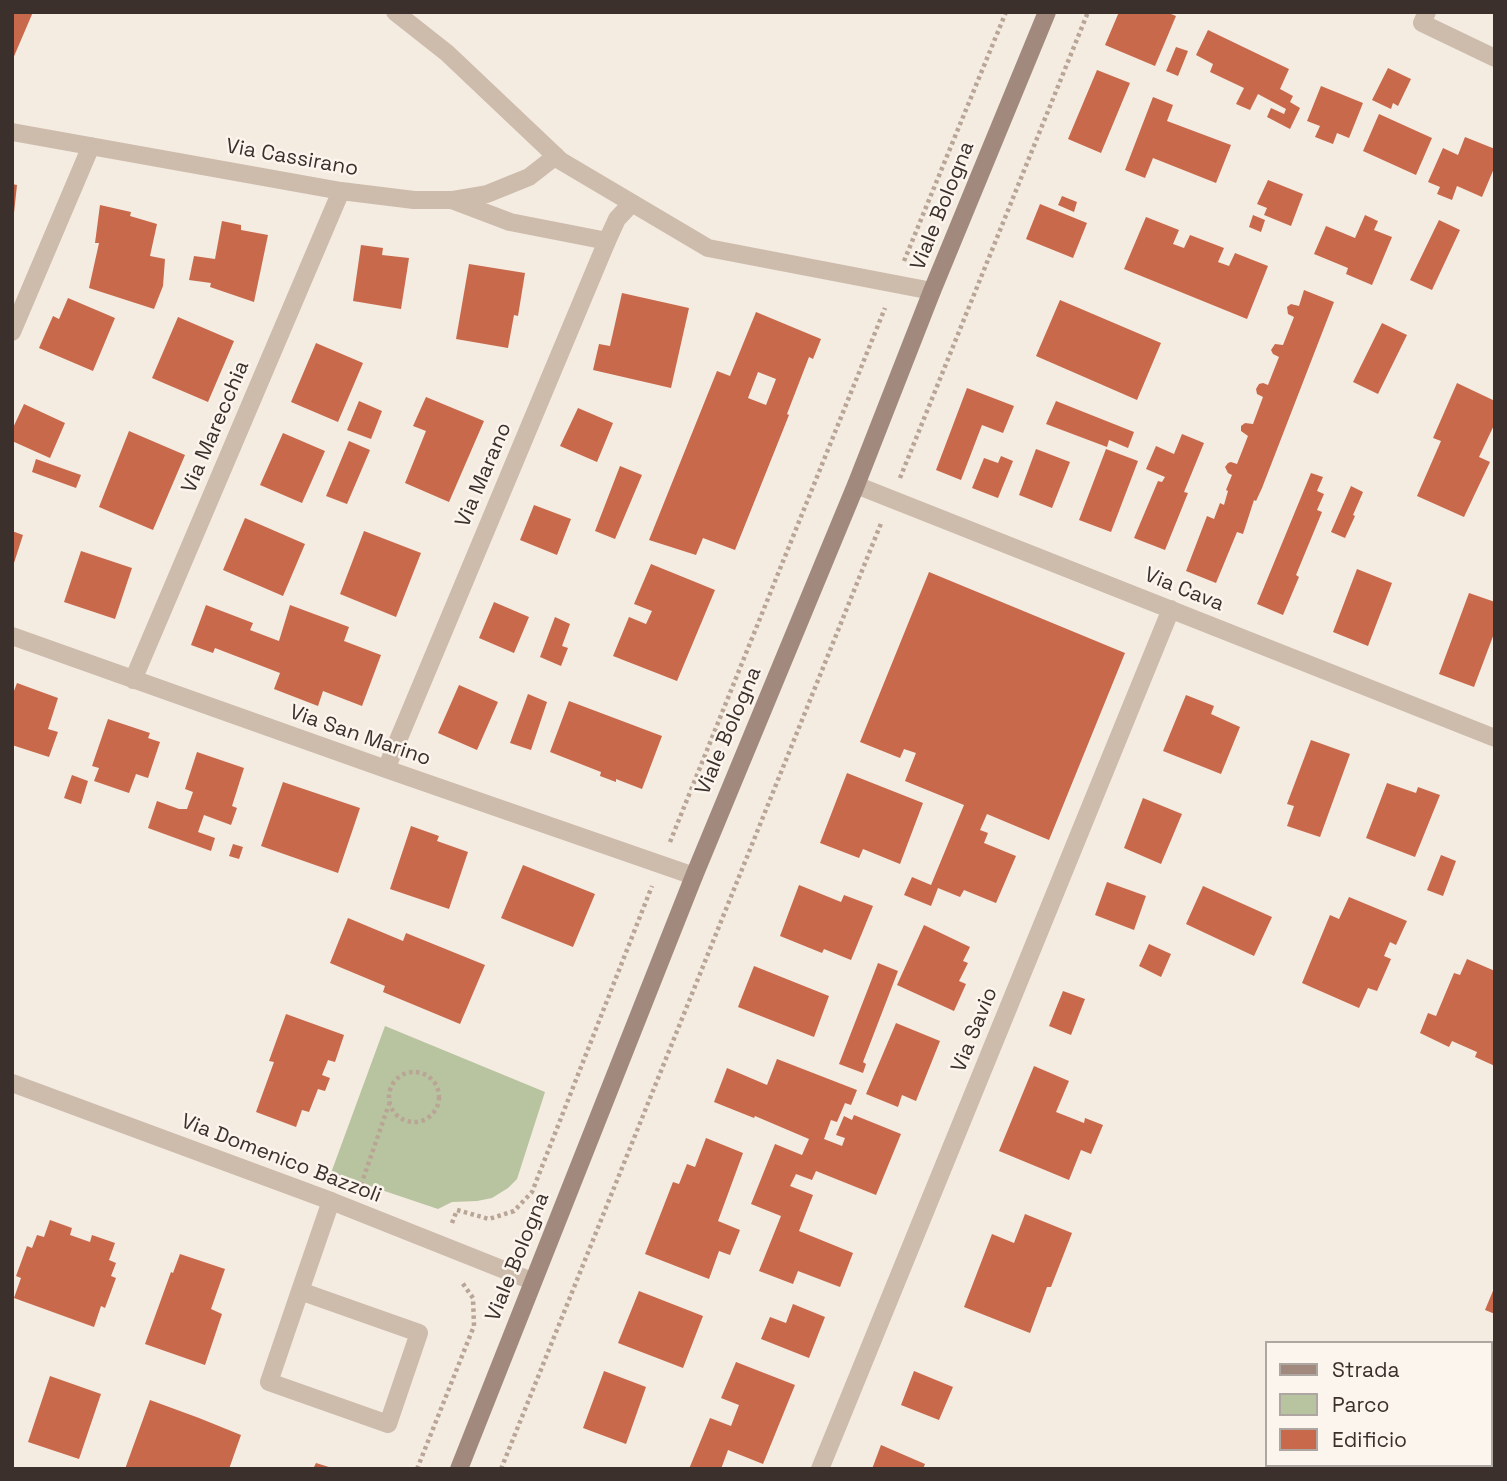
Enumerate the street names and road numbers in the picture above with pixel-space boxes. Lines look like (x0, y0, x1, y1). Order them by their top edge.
street label: Via Cassirano (224, 134, 360, 182)
street label: Viale Bologna (906, 138, 980, 274)
street label: Via Marecchia (177, 357, 255, 497)
street label: Via Marano (451, 419, 517, 531)
street label: Via Cava (1140, 563, 1228, 617)
street label: Viale Bologna (691, 663, 767, 799)
street label: Via San Marino (286, 700, 434, 772)
street label: Via Savio (947, 984, 1003, 1076)
street label: Via Domenico Bazzoli (177, 1109, 385, 1209)
street label: Viale Bologna (481, 1189, 555, 1325)

